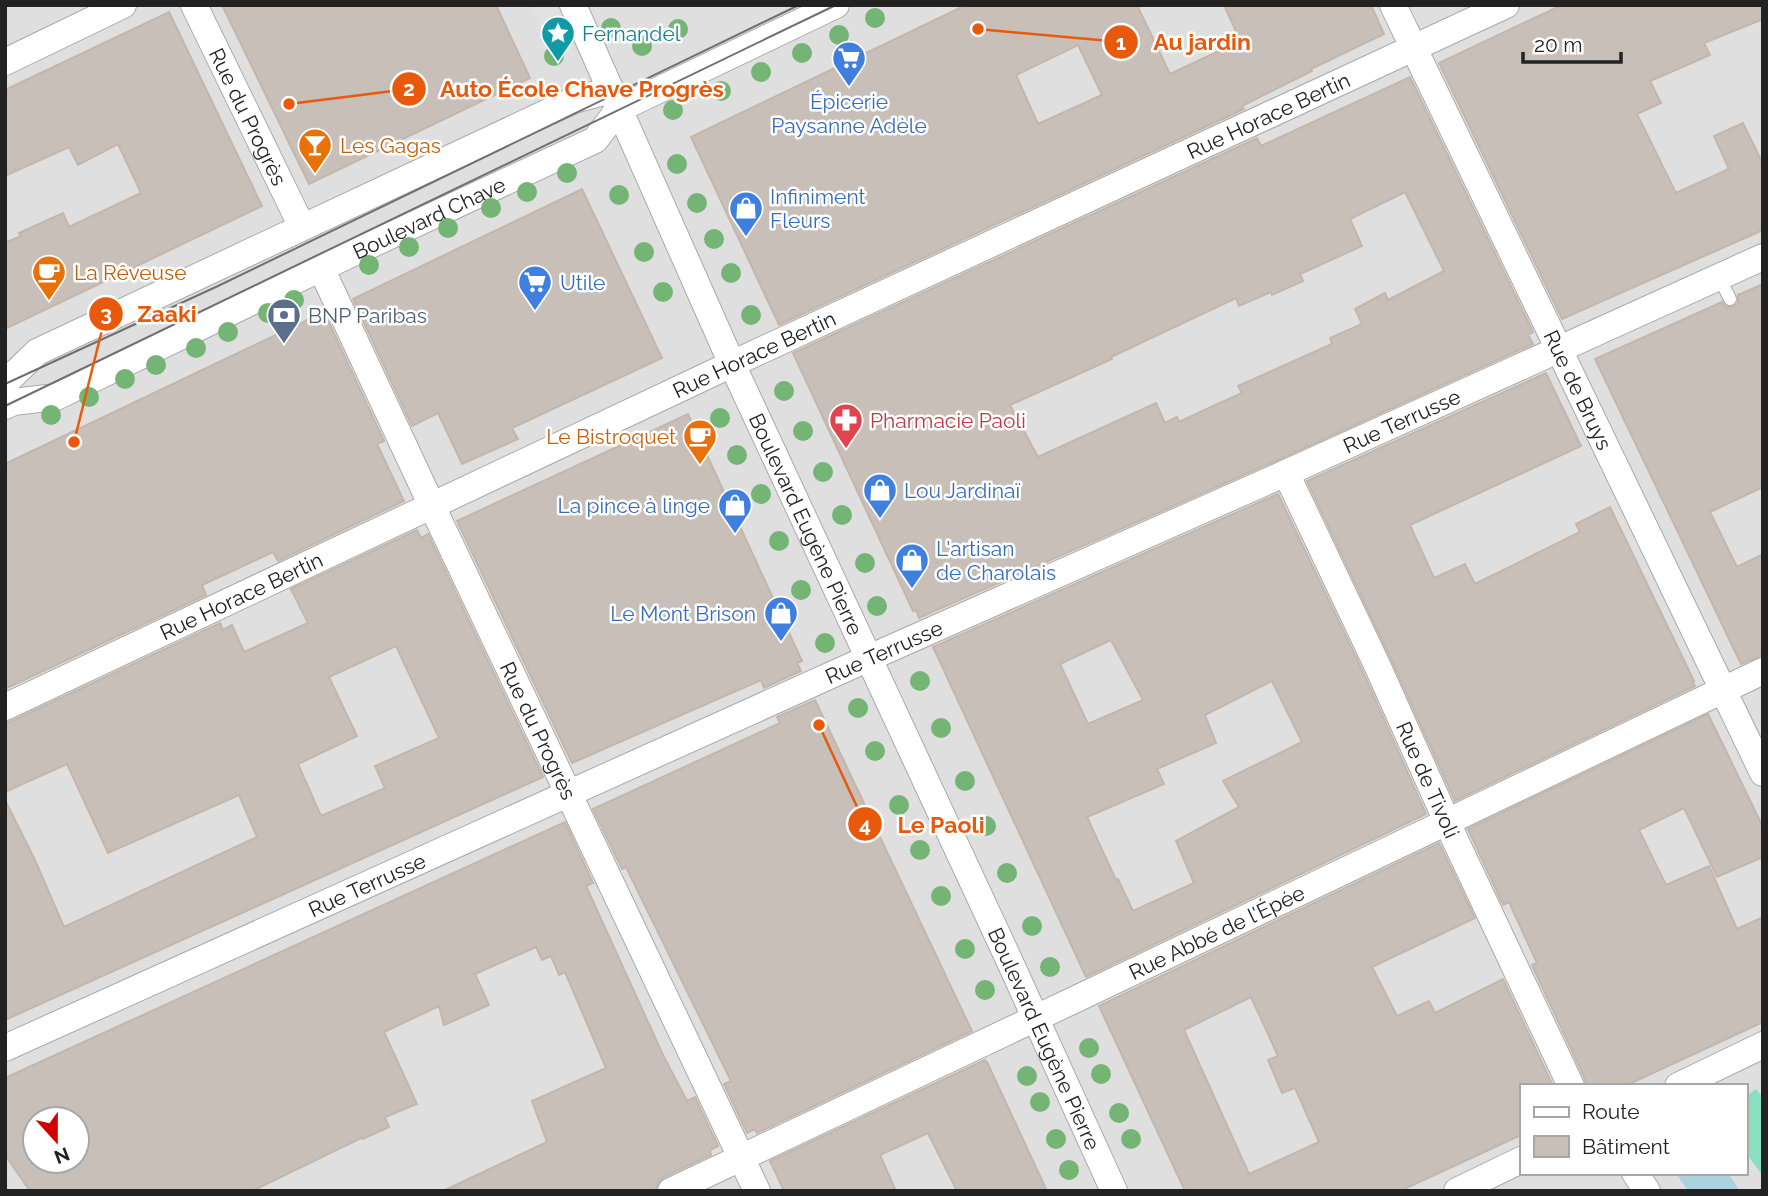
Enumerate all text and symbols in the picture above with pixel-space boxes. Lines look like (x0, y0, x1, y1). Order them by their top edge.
place icon: Fernandel (539, 14, 577, 63)
callout: Au jardin (1104, 20, 1264, 64)
place label: Fernandel (582, 21, 681, 46)
scale bar (1523, 21, 1621, 65)
text: Au jardin (1153, 28, 1251, 55)
text: 1 (1116, 30, 1126, 55)
text: 20 m (1534, 32, 1582, 57)
supermarket icon: Épicerie Paysanne Adèle (830, 39, 868, 88)
street label: Rue du Progrès (204, 44, 292, 189)
callout: Auto École Chave Progrès (391, 67, 738, 111)
street label: Rue Horace Bertin (1183, 67, 1354, 164)
text: Auto École Chave Progrès (440, 75, 724, 102)
text: 2 (403, 76, 415, 101)
place label: Épicerie Paysanne Adèle (771, 89, 927, 138)
bar icon: Les Gagas (296, 126, 334, 175)
place label: Les Gagas (340, 133, 441, 158)
street label: Boulevard Chave (349, 171, 509, 264)
place label: Infiniment Fleurs (770, 184, 866, 233)
shop icon: Infiniment Fleurs (727, 189, 765, 238)
cafe icon: La Rêveuse (30, 253, 68, 302)
place label: La Rêveuse (74, 260, 187, 285)
supermarket icon: Utile (516, 263, 554, 312)
place label: Utile (560, 270, 605, 295)
callout: Zaaki (89, 292, 211, 336)
bank icon: BNP Paribas (265, 296, 303, 345)
text: Zaaki (137, 300, 197, 327)
text: 3 (100, 301, 112, 326)
place label: BNP Paribas (308, 303, 427, 328)
street label: Rue Horace Bertin (668, 305, 839, 403)
street label: Rue de Bruys (1539, 326, 1618, 453)
street label: Rue Terrusse (1339, 383, 1464, 458)
pharmacy icon: Pharmacie Paoli (827, 401, 865, 450)
place label: Pharmacie Paoli (870, 408, 1026, 433)
street label: Boulevard Eugène Pierre (744, 409, 869, 639)
cafe icon: Le Bistroquet (681, 417, 719, 466)
place label: Le Bistroquet (546, 424, 676, 449)
shop icon: Lou Jardinaï (861, 471, 899, 520)
place label: Lou Jardinaï (904, 478, 1021, 503)
shop icon: La pince à linge (716, 486, 754, 535)
place label: La pince à linge (557, 493, 710, 518)
place label: L'artisan de Charolais (936, 536, 1056, 585)
shop icon: L'artisan de Charolais (893, 541, 931, 590)
street label: Rue Horace Bertin (156, 547, 326, 645)
shop icon: Le Mont Brison (762, 594, 800, 643)
place label: Le Mont Brison (610, 601, 756, 626)
street label: Rue Terrusse (821, 615, 946, 689)
street label: Rue du Progrès (495, 657, 582, 803)
street label: Rue de Tivoli (1391, 717, 1465, 842)
callout: Le Paoli (848, 802, 998, 846)
text: Le Paoli (897, 811, 985, 838)
text: 4 (859, 812, 871, 837)
street label: Rue Terrusse (304, 847, 429, 922)
street label: Rue Abbé de l'Épée (1125, 879, 1308, 984)
street label: Boulevard Eugène Pierre (983, 923, 1106, 1154)
legend (1520, 1084, 1747, 1175)
text: Route (1582, 1099, 1640, 1124)
north arrow (21, 1105, 91, 1175)
text: Bâtiment (1582, 1134, 1670, 1159)
text: N (51, 1143, 73, 1169)

